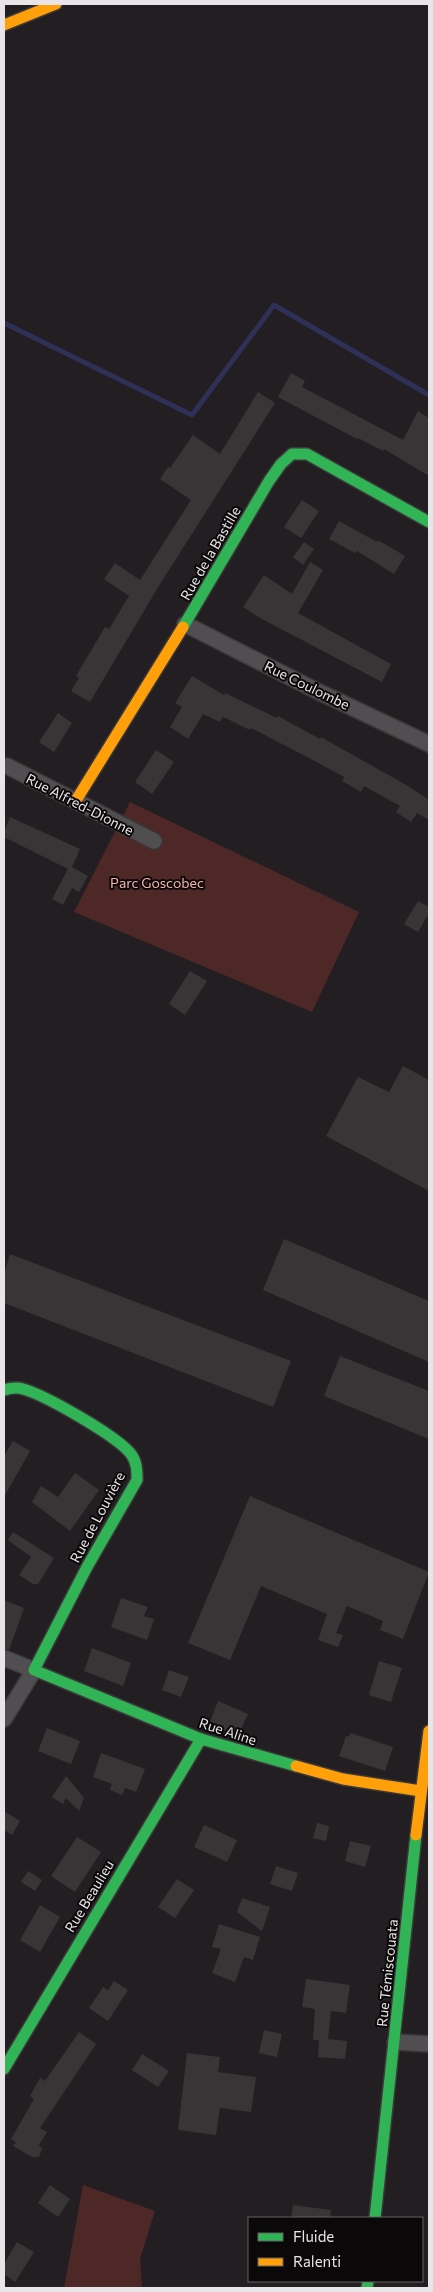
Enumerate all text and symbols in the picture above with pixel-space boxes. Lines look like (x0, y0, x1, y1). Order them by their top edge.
street label: Rue de la Bastille (176, 503, 244, 603)
street label: Rue Coulombe (262, 657, 352, 713)
street label: Rue Alfred-Dionne (23, 770, 137, 838)
park label: Parc Goscobec (110, 874, 204, 891)
street label: Rue de Louvière (66, 1469, 128, 1565)
street label: Rue Aline (197, 1714, 259, 1748)
street label: Rue Beaulieu (61, 1857, 117, 1935)
street label: Rue Témiscouata (373, 1918, 401, 2028)
legend (248, 2217, 423, 2282)
text: Fluide (293, 2227, 334, 2245)
text: Ralenti (293, 2252, 341, 2270)

